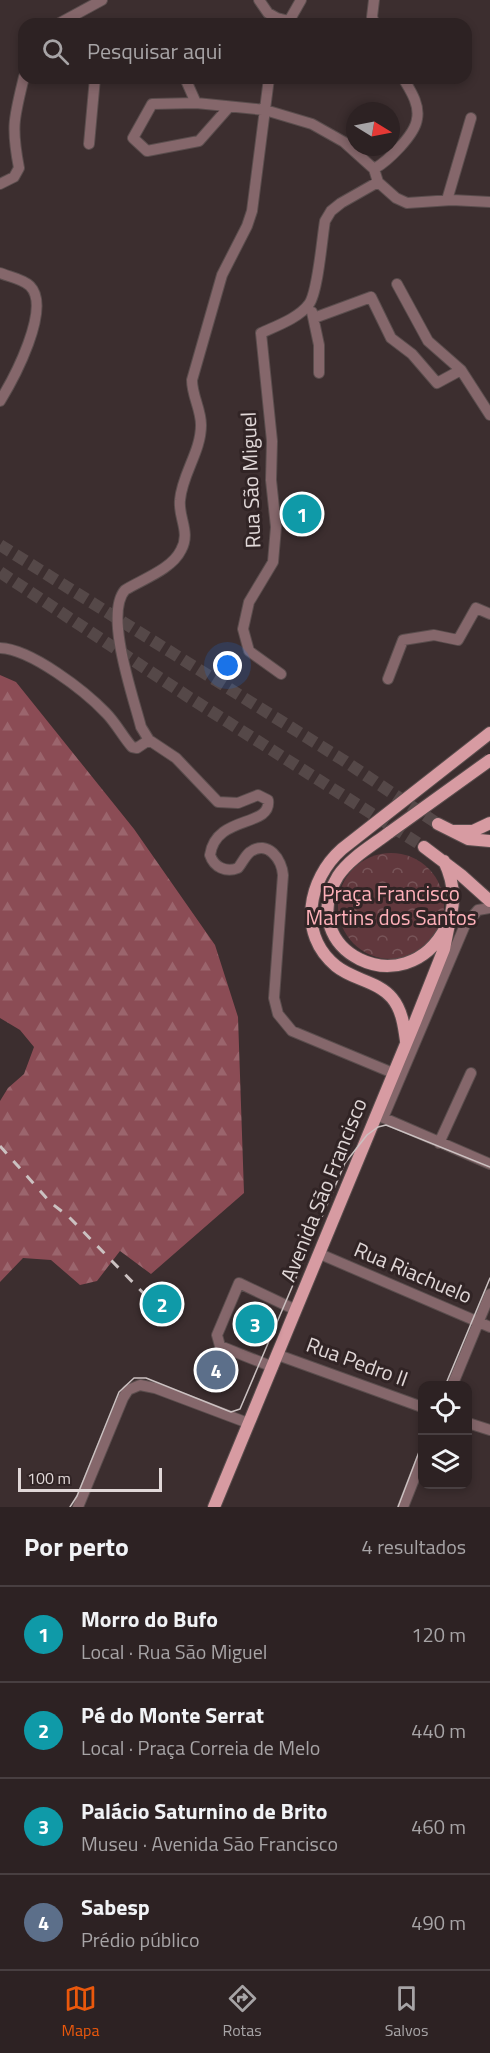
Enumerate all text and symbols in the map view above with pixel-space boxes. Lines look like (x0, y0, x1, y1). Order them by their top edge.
search box (18, 18, 472, 84)
text: Pesquisar aqui (87, 34, 222, 68)
icon: search (39, 35, 72, 68)
north arrow (346, 102, 400, 156)
street label: Rua São Miguel (232, 411, 268, 549)
pin: 1 (282, 492, 322, 536)
your location (213, 651, 242, 680)
park label: Praça Francisco Martins dos Santos (306, 877, 476, 933)
street label: Avenida São Francisco (272, 1093, 375, 1286)
street label: Rua Riachuelo (349, 1233, 477, 1311)
pin: 2 (142, 1282, 182, 1326)
pin: 3 (236, 1302, 274, 1346)
street label: Rua Pedro II (302, 1328, 413, 1394)
pin: 4 (196, 1348, 236, 1392)
map controls (418, 1381, 472, 1489)
button: locate (418, 1381, 472, 1435)
button: layers (418, 1435, 472, 1489)
scale bar (18, 1465, 162, 1492)
text: 100 m (27, 1466, 71, 1490)
text: Por perto (24, 1527, 129, 1566)
text: 4 resultados (362, 1531, 466, 1562)
text: Morro do Bufo (81, 1602, 218, 1636)
text: 1 (38, 1619, 49, 1650)
text: 120 m (411, 1619, 466, 1650)
text: Local · Rua São Miguel (81, 1636, 267, 1667)
text: Pé do Monte Serrat (81, 1698, 264, 1732)
text: 2 (38, 1715, 49, 1746)
text: 440 m (411, 1715, 466, 1746)
text: Local · Praça Correia de Melo (81, 1732, 320, 1763)
text: Palácio Saturnino de Brito (81, 1794, 328, 1828)
text: 3 (38, 1811, 49, 1842)
text: 460 m (411, 1811, 466, 1842)
text: Museu · Avenida São Francisco (81, 1828, 338, 1859)
text: Sabesp (81, 1890, 150, 1924)
text: 4 (38, 1907, 49, 1938)
text: 490 m (411, 1907, 466, 1938)
text: Prédio público (81, 1924, 199, 1955)
tab: Mapa (62, 1982, 99, 2042)
tab: Rotas (222, 1982, 262, 2042)
tab: Salvos (385, 1982, 428, 2042)

